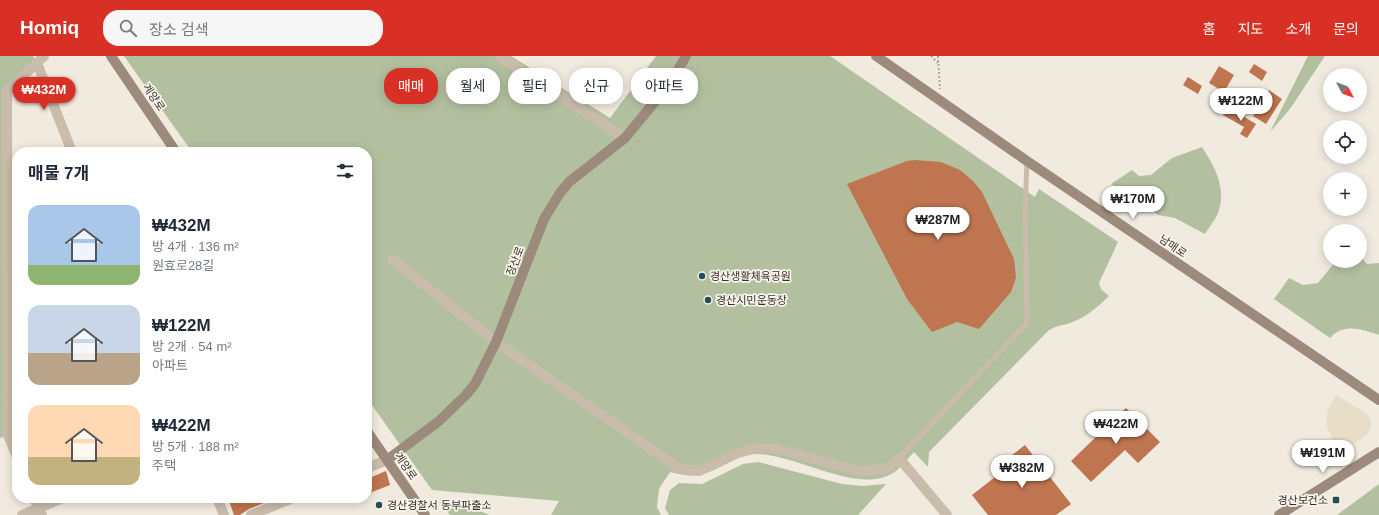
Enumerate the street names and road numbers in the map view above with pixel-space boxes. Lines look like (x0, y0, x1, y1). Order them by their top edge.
street label: 계양로 (141, 81, 167, 113)
street label: 남매로 (1157, 233, 1189, 259)
street label: 장산로 (504, 245, 526, 277)
street label: 계양로 (393, 450, 419, 482)

